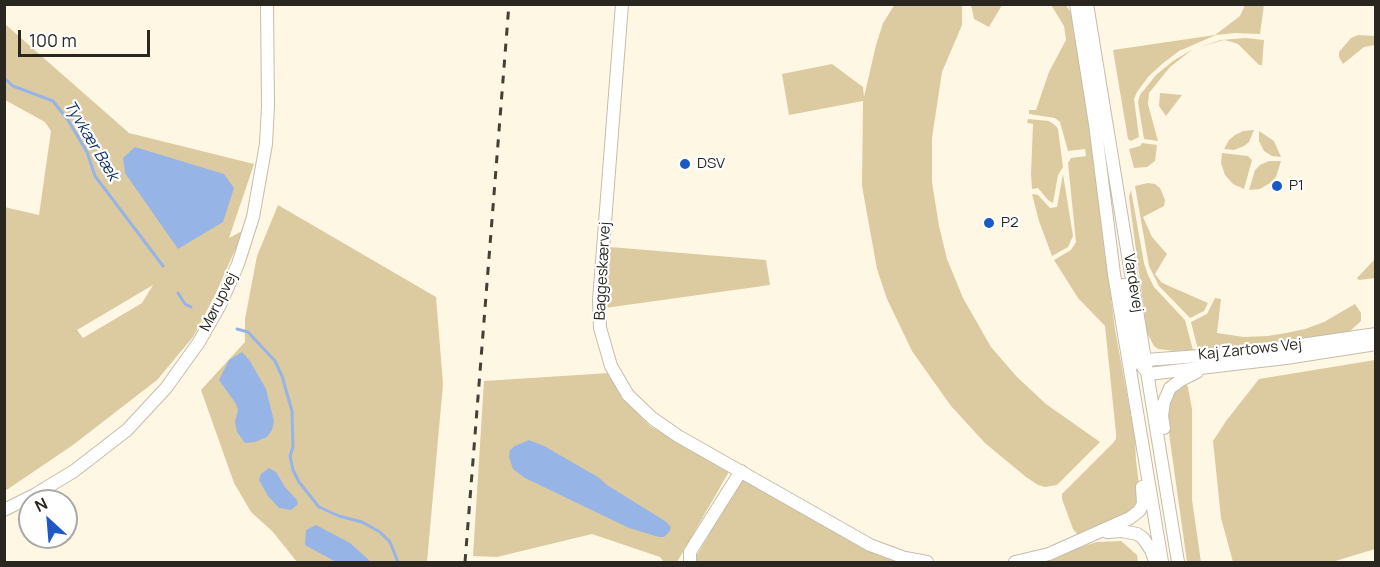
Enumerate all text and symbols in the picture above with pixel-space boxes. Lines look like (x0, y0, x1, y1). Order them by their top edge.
scale bar (21, 18, 153, 56)
text: 100 m (29, 28, 77, 52)
water label: Tyvkær Bæk (60, 98, 122, 184)
place label: DSV (697, 155, 725, 173)
marker: DSV (678, 157, 692, 171)
place label: P1 (1289, 177, 1304, 195)
marker: P1 (1270, 179, 1284, 193)
place label: P2 (1001, 214, 1019, 232)
marker: P2 (982, 216, 996, 230)
street label: Baggeskærvej (591, 221, 615, 321)
street label: Vardevej (1119, 252, 1147, 314)
street label: Mørupvej (196, 269, 242, 335)
street label: Kaj Zartows Vej (1197, 336, 1303, 364)
north arrow (18, 489, 78, 549)
text: N (31, 492, 51, 517)

